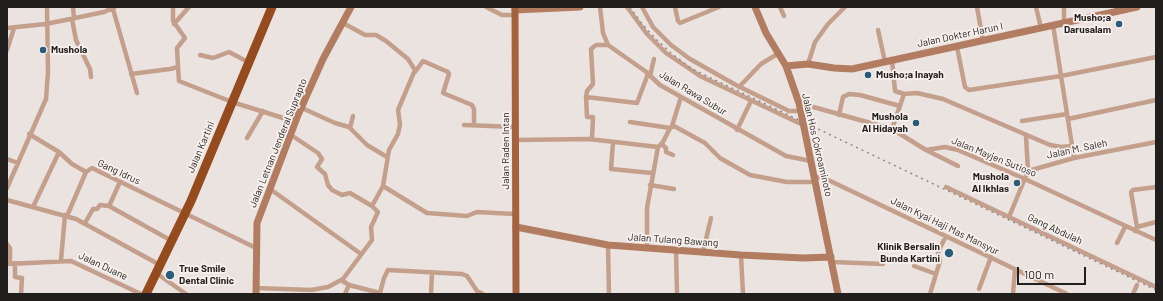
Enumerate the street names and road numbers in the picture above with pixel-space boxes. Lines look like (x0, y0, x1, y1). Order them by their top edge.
street label: Jalan Dokter Harun I (916, 20, 1004, 50)
street label: Jalan Rawa Subur (657, 68, 729, 118)
street label: Jalan Letnan Jenderal Suprapto (247, 77, 309, 209)
street label: Jalan Hos Cokroaminoto (799, 92, 835, 198)
street label: Jalan Raden Intan (500, 112, 512, 190)
street label: Jalan Kartini (185, 119, 217, 175)
street label: Jalan Mayjen Sutioso (950, 134, 1038, 180)
street label: Jalan M. Saleh (1046, 137, 1108, 161)
street label: Gang Idrus (96, 157, 142, 187)
street label: Jalan Kyai Haji Mas Mansyur (889, 194, 1001, 258)
street label: Gang Abdulah (1026, 211, 1084, 247)
street label: Jalan Tulang Bawang (627, 231, 719, 249)
street label: Jalan Duane (77, 249, 129, 283)

